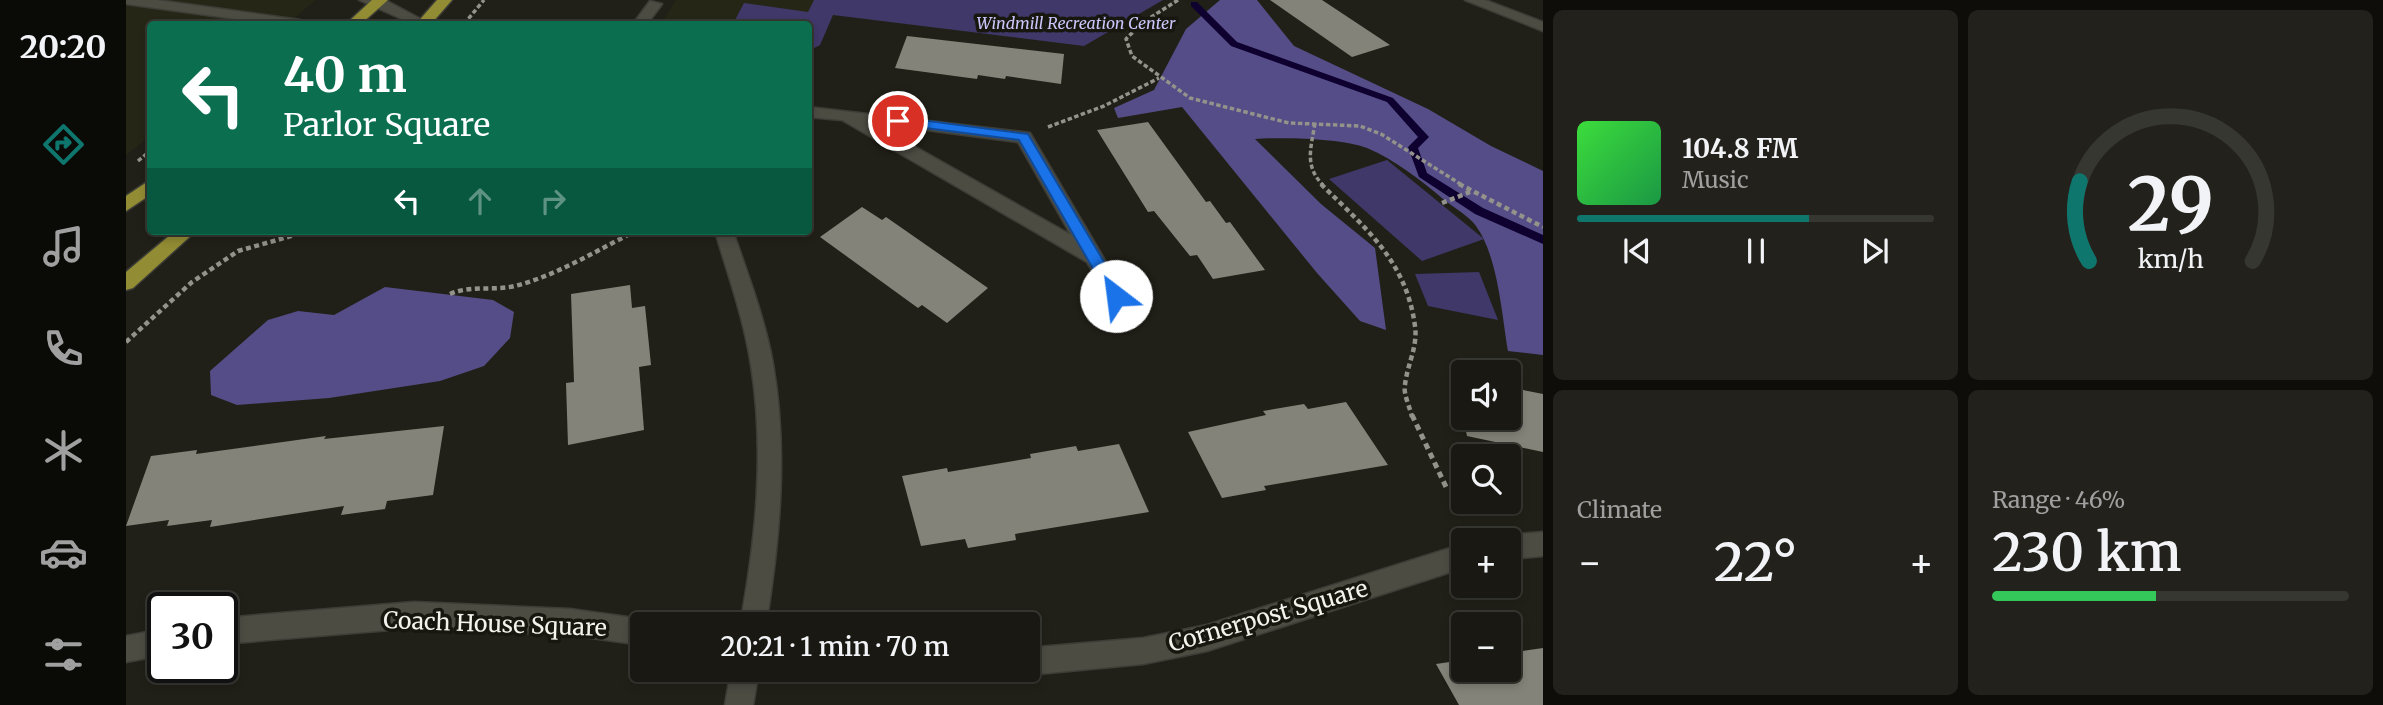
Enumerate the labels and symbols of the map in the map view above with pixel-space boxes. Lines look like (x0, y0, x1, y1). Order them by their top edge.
park label: Windmill Recreation Center (977, 13, 1176, 33)
pin (868, 91, 928, 151)
position arrow (1079, 259, 1153, 333)
street label: Cornerpost Square (1165, 573, 1371, 658)
speed limit sign: 30 (147, 592, 238, 683)
street label: Coach House Square (383, 605, 607, 642)

